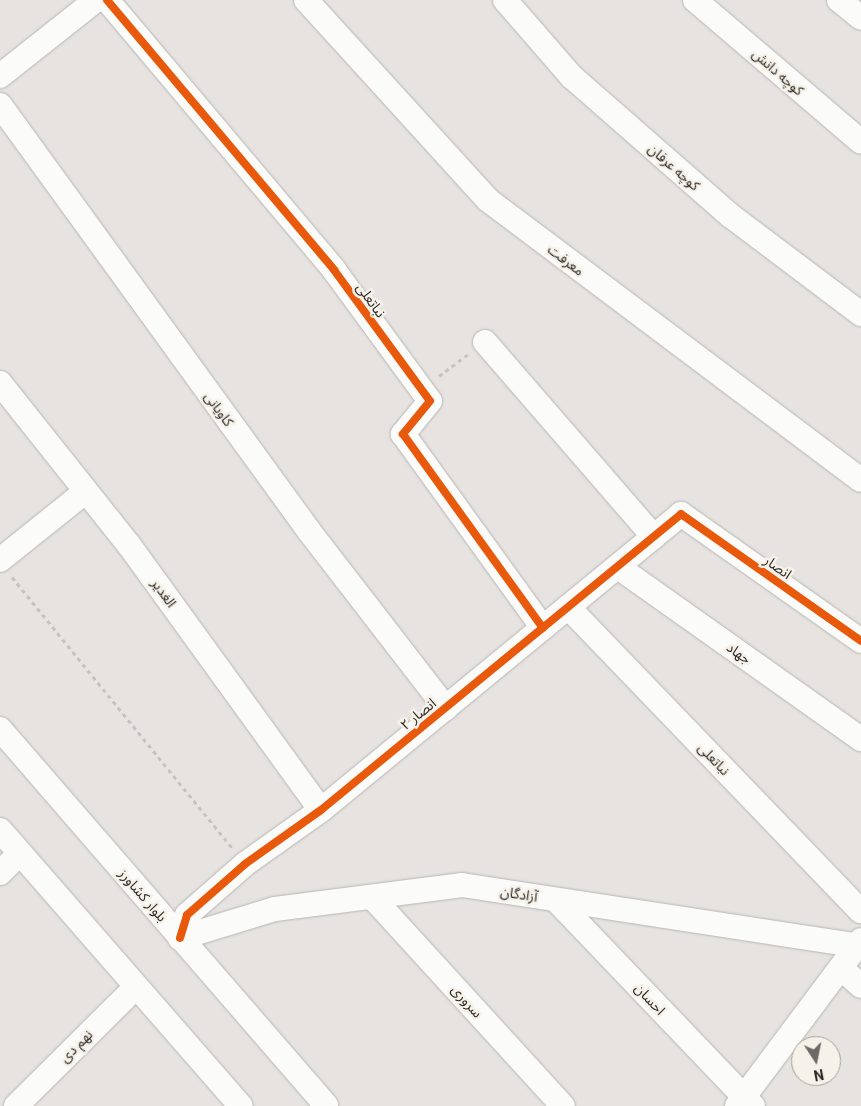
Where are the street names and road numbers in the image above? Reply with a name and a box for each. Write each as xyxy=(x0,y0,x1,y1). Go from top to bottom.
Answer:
street label: کوچه دانش xyxy=(749,45,807,99)
street label: کوچه عرفان xyxy=(645,140,703,194)
street label: معرفت xyxy=(544,241,588,279)
street label: نباتعلی xyxy=(353,279,389,321)
street label: کاویانی xyxy=(201,389,237,429)
street label: انصار xyxy=(761,552,795,582)
street label: الغدیر xyxy=(148,575,180,611)
street label: جهاد xyxy=(723,639,755,667)
street label: انصار ۲ xyxy=(397,695,439,733)
street label: نباتعلی xyxy=(695,739,733,779)
street label: بلوار کشاورز xyxy=(115,865,171,925)
street label: آزادگان xyxy=(499,883,539,905)
street label: احسان xyxy=(631,980,669,1018)
street label: سروری xyxy=(448,981,486,1021)
street label: نهم دی xyxy=(56,1026,96,1066)

